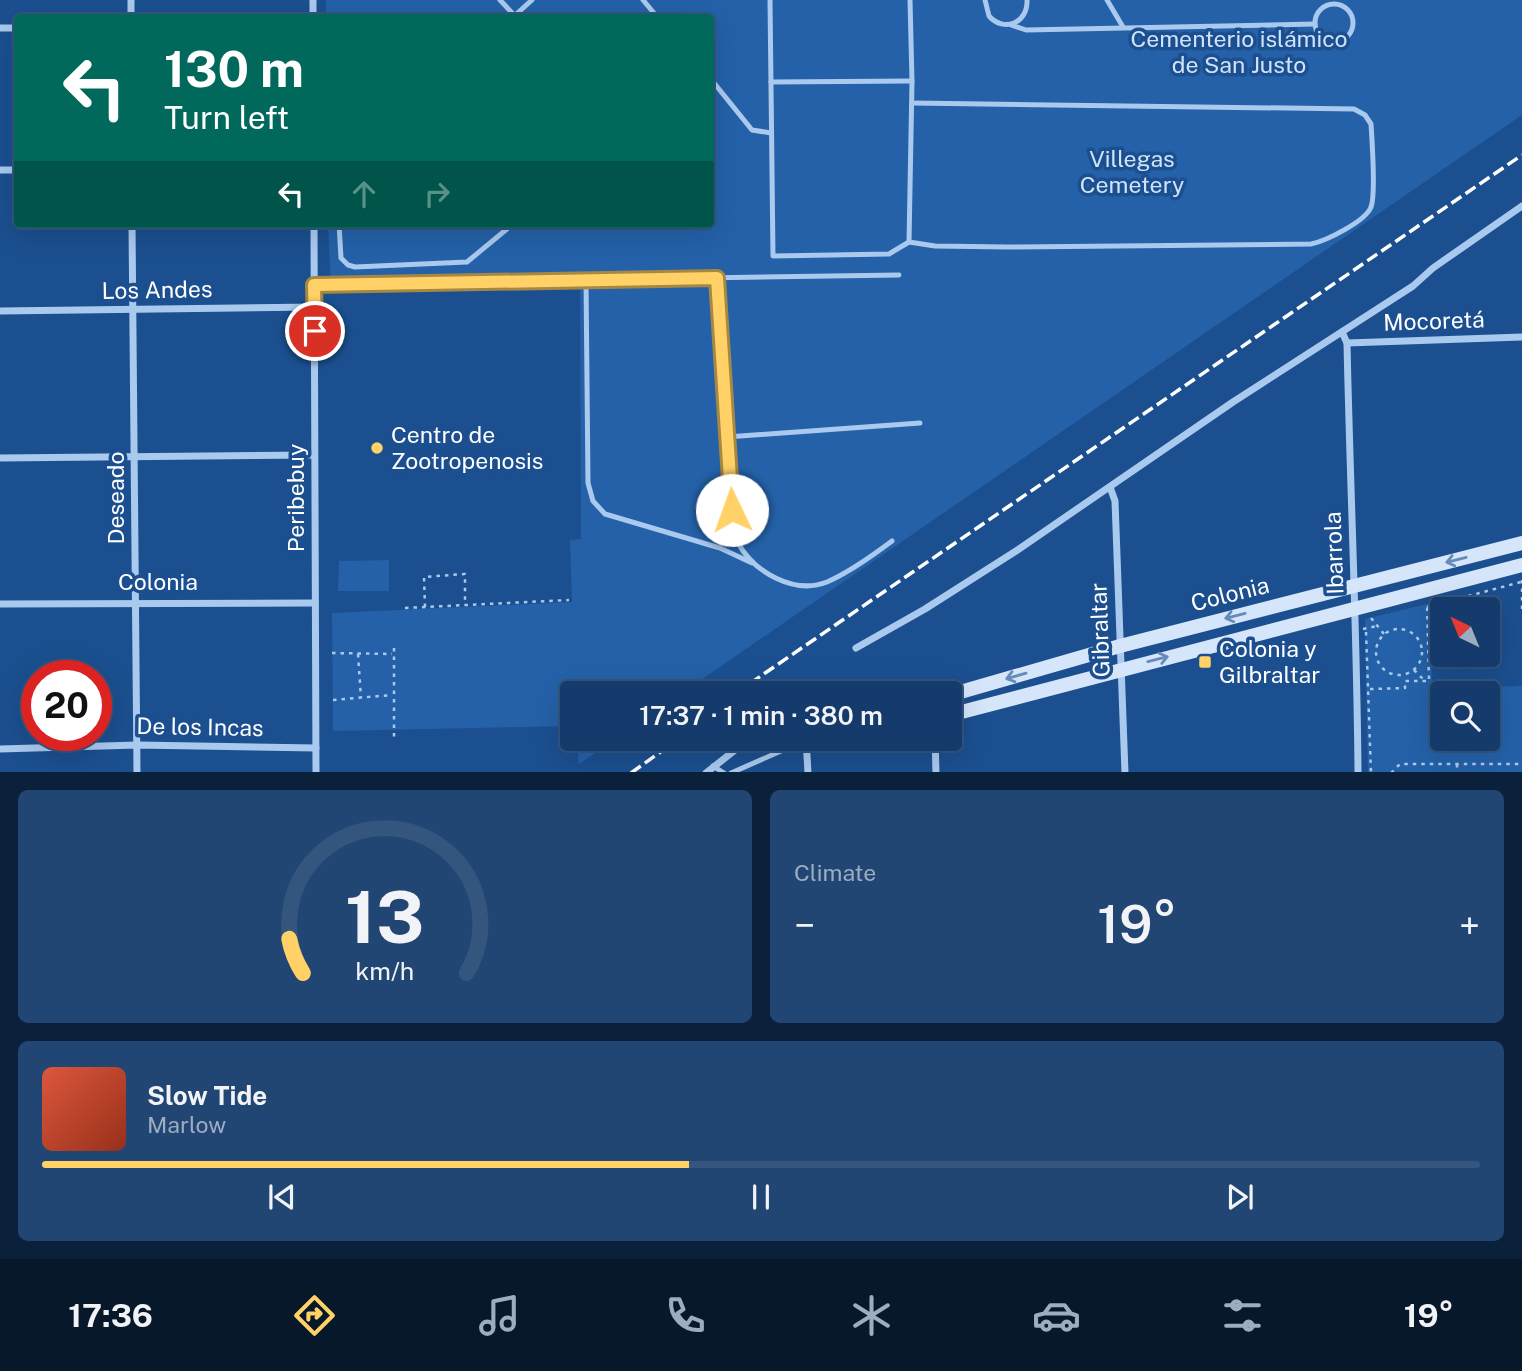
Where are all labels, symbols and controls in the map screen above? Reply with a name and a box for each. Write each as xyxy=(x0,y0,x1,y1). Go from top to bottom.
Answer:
park label: Cementerio islámico de San Justo xyxy=(1130,25,1348,78)
text: 130 m xyxy=(164,40,304,98)
icon: left xyxy=(49,42,140,133)
text: Turn left xyxy=(164,99,289,136)
park label: Villegas Cemetery xyxy=(1080,145,1184,198)
icon: left xyxy=(272,175,310,213)
icon: ahead xyxy=(345,175,383,213)
icon: right xyxy=(418,175,456,213)
street label: Los Andes xyxy=(101,275,213,304)
pin xyxy=(285,301,345,361)
street label: Mocoretá xyxy=(1383,305,1485,336)
icon: arrive xyxy=(296,312,334,350)
place label: Centro de Zootropenosis xyxy=(391,421,543,474)
marker: Centro de Zootropenosis xyxy=(369,440,385,456)
street label: Peribebuy xyxy=(282,444,309,552)
street label: Deseado xyxy=(102,452,129,544)
position arrow xyxy=(695,473,769,547)
street label: Ibarrola xyxy=(1319,511,1348,595)
one-way arrow xyxy=(1445,554,1468,567)
street label: Colonia xyxy=(118,568,198,595)
street label: Colonia xyxy=(1188,571,1272,616)
street label: Gibraltar xyxy=(1084,582,1115,678)
north arrow xyxy=(1430,597,1500,667)
map controls xyxy=(1430,597,1500,751)
one-way arrow xyxy=(1225,610,1247,623)
place label: Colonia y Gilbraltar xyxy=(1219,635,1320,688)
one-way arrow xyxy=(1146,652,1169,665)
marker: Colonia y Gilbraltar xyxy=(1197,654,1213,670)
speed limit sign: 20 xyxy=(21,660,112,751)
one-way arrow xyxy=(1005,670,1028,683)
button: search xyxy=(1430,681,1500,751)
text: 17:37 · 1 min · 380 m xyxy=(639,700,883,731)
street label: De los Incas xyxy=(136,712,264,741)
text: Climate xyxy=(794,859,876,886)
text: 13 xyxy=(345,874,425,959)
text: 19° xyxy=(1097,894,1177,955)
text: − xyxy=(794,903,815,948)
text: + xyxy=(1459,903,1480,948)
text: km/h xyxy=(356,955,414,985)
text: Slow Tide xyxy=(147,1080,267,1111)
text: Marlow xyxy=(147,1111,226,1138)
icon: previous xyxy=(263,1178,301,1216)
icon: pause xyxy=(742,1178,780,1216)
icon: next xyxy=(1221,1178,1259,1216)
icon: directions xyxy=(290,1291,339,1340)
icon: music xyxy=(475,1291,524,1340)
icon: phone xyxy=(661,1291,710,1340)
icon: climate xyxy=(847,1291,896,1340)
icon: car xyxy=(1032,1291,1081,1340)
icon: filters xyxy=(1218,1291,1267,1340)
text: 17:36 xyxy=(68,1297,153,1334)
text: 19° xyxy=(1404,1297,1454,1334)

